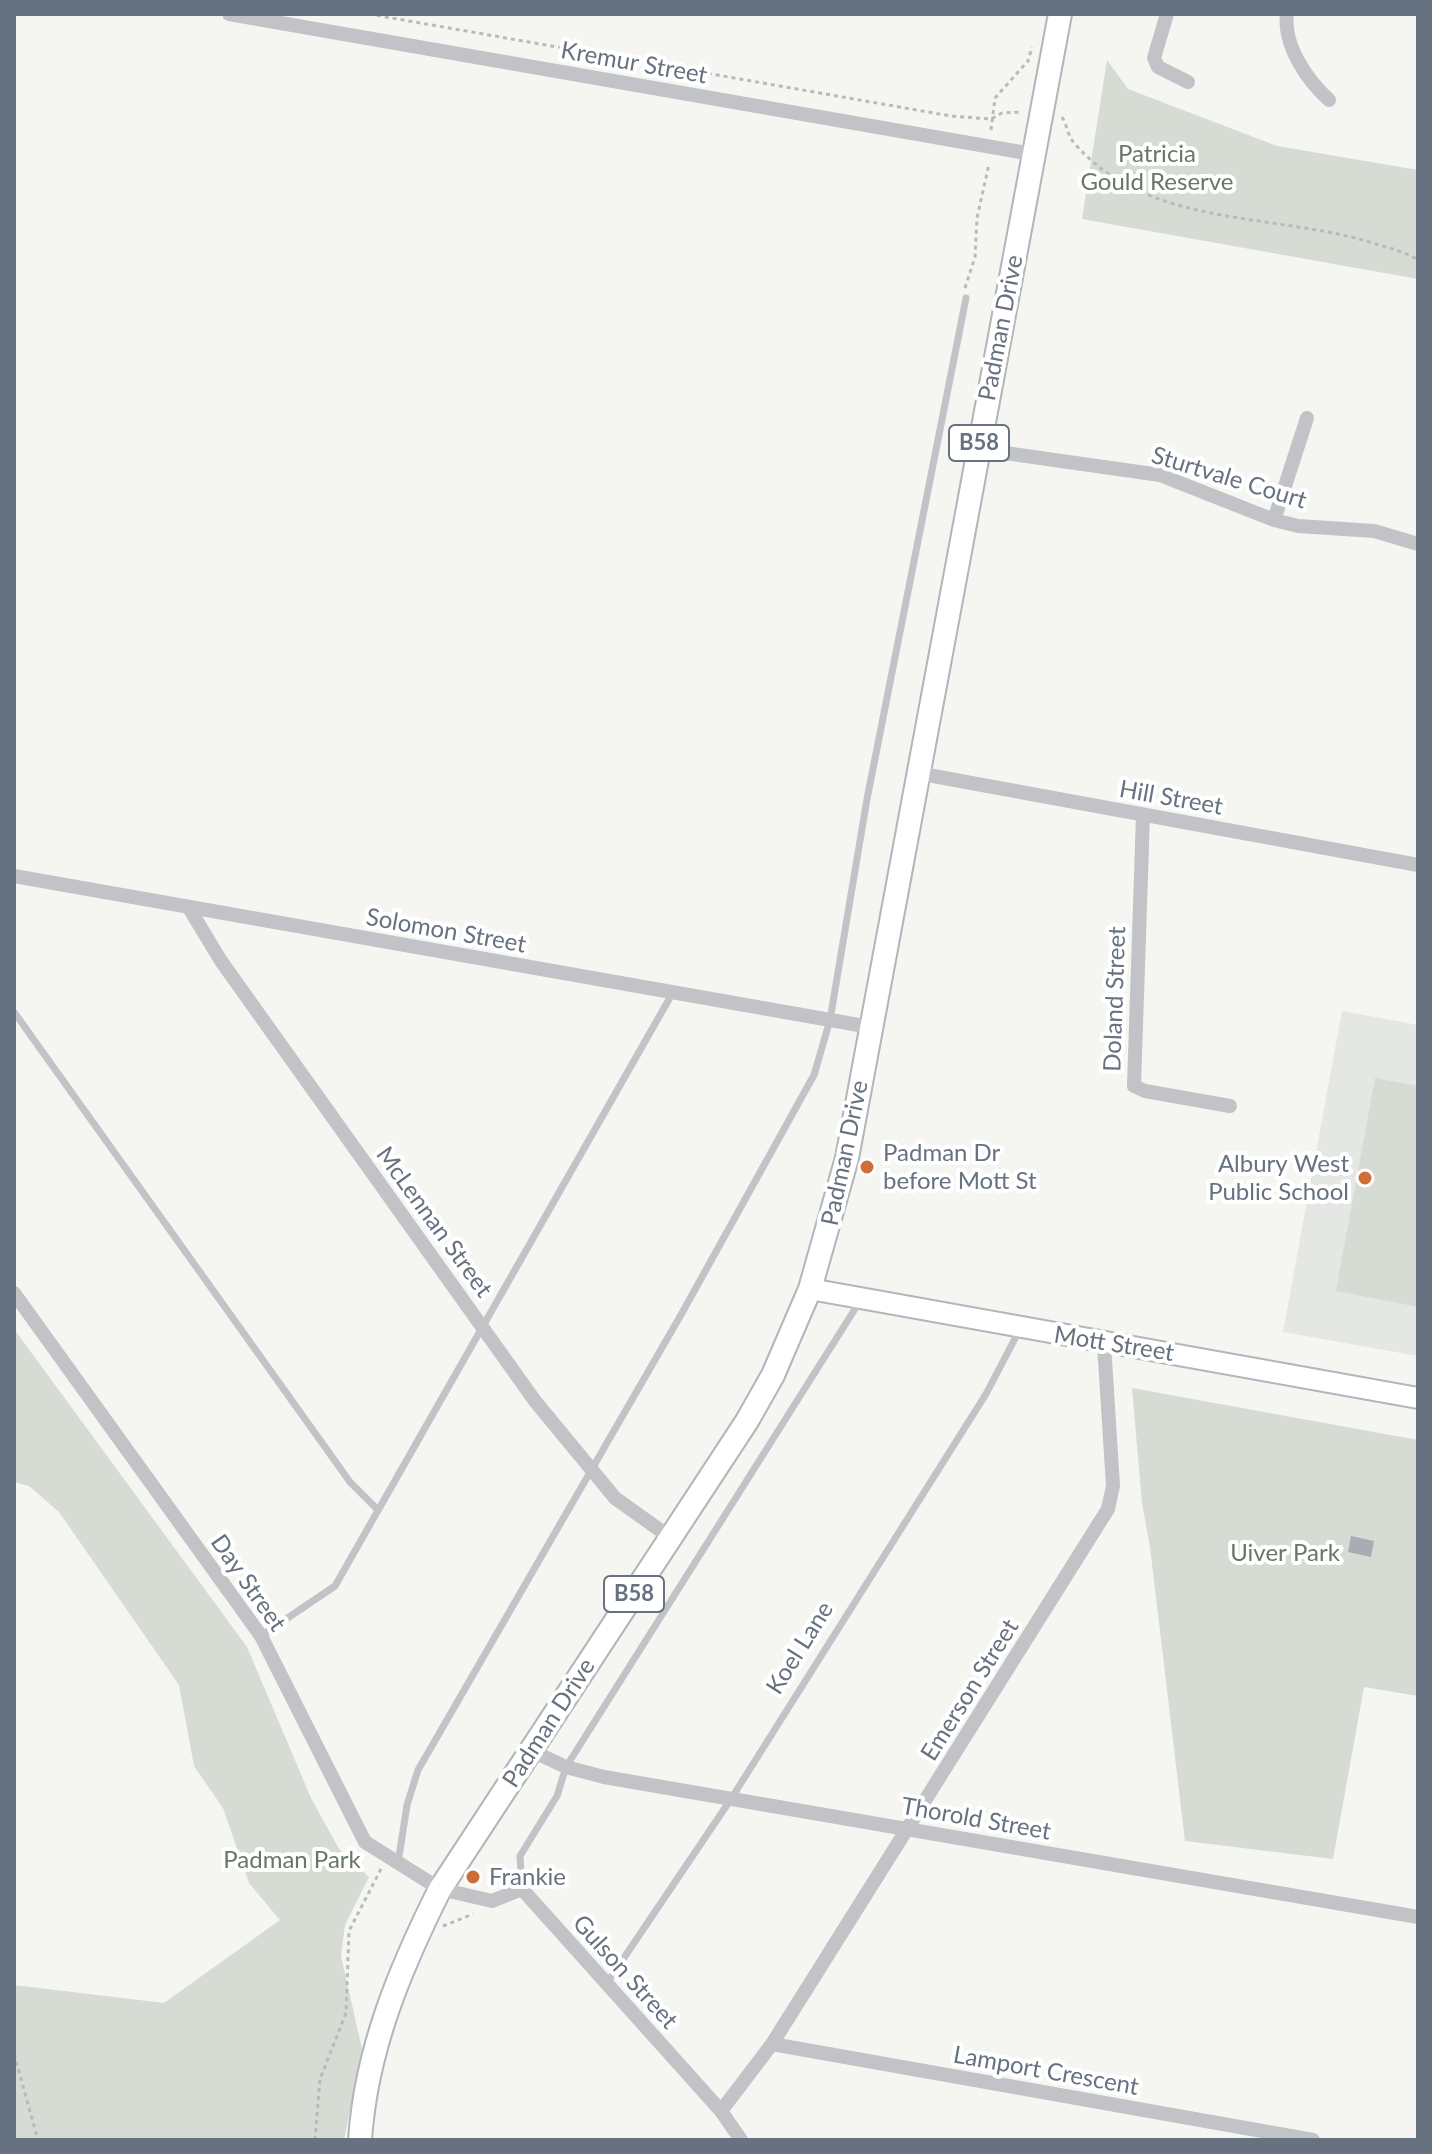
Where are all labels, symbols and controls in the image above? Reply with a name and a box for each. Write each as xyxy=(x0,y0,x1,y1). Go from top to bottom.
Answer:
street label: Kremur Street xyxy=(559,36,709,90)
park label: Patricia Gould Reserve xyxy=(1080,140,1234,196)
street label: Padman Drive xyxy=(973,253,1029,403)
road number: B58 xyxy=(949,425,1009,461)
street label: Sturtvale Court xyxy=(1148,441,1310,515)
street label: Hill Street xyxy=(1117,775,1225,821)
street label: Solomon Street xyxy=(364,903,528,959)
street label: Doland Street xyxy=(1098,926,1132,1072)
street label: Padman Drive xyxy=(816,1078,874,1228)
place label: Padman Dr before Mott St xyxy=(883,1139,1037,1195)
street label: McLennan Street xyxy=(370,1141,498,1303)
place label: Albury West Public School xyxy=(1208,1150,1349,1206)
marker: Padman Dr before Mott St xyxy=(858,1158,876,1176)
marker: Albury West Public School xyxy=(1356,1169,1374,1187)
street label: Mott Street xyxy=(1052,1320,1176,1368)
street label: Day Street xyxy=(204,1529,292,1637)
park label: Uiver Park xyxy=(1230,1539,1340,1567)
road number: B58 xyxy=(604,1576,664,1612)
street label: Koel Lane xyxy=(760,1597,840,1699)
street label: Emerson Street xyxy=(915,1614,1025,1766)
street label: Padman Drive xyxy=(497,1653,601,1793)
street label: Thorold Street xyxy=(899,1792,1053,1846)
park label: Padman Park xyxy=(223,1846,361,1874)
place label: Frankie xyxy=(489,1863,566,1891)
marker: Frankie xyxy=(464,1868,482,1886)
street label: Gulson Street xyxy=(566,1909,684,2035)
street label: Lamport Crescent xyxy=(951,2041,1141,2101)

